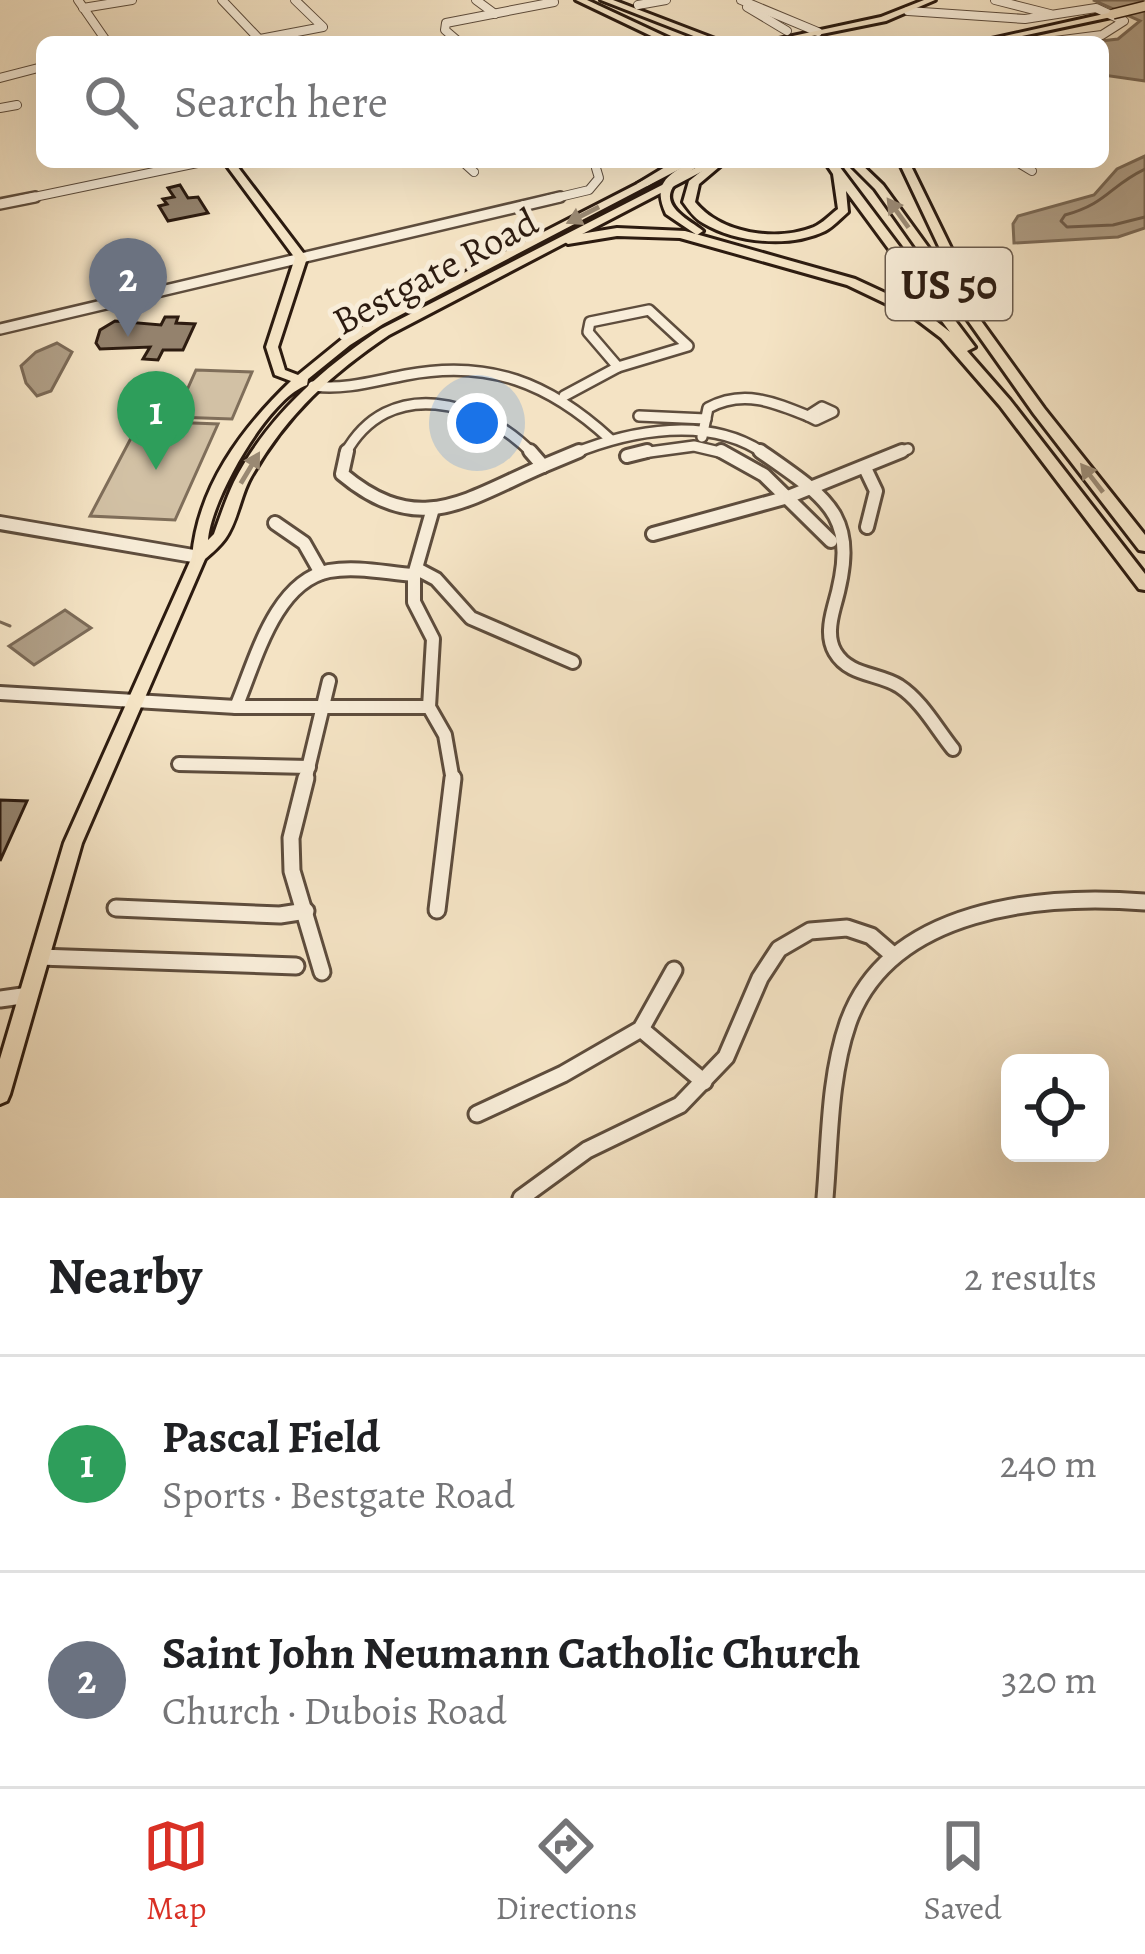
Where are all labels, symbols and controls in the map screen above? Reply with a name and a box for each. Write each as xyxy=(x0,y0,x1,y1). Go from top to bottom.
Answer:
search box xyxy=(36,36,1109,168)
icon: search xyxy=(78,69,144,135)
text: Search here xyxy=(174,71,388,133)
street label: Bestgate Road xyxy=(323,195,547,347)
one-way arrow xyxy=(887,197,910,230)
one-way arrow xyxy=(566,204,601,225)
pin: 2 xyxy=(89,238,167,337)
road number: US 50 xyxy=(886,248,1012,320)
pin: 1 xyxy=(117,371,195,470)
your location xyxy=(447,393,507,453)
one-way arrow xyxy=(239,451,260,485)
one-way arrow xyxy=(1080,463,1105,494)
map controls xyxy=(1001,1054,1109,1162)
button: locate xyxy=(1001,1054,1109,1162)
text: Nearby xyxy=(48,1241,202,1311)
text: 2 results xyxy=(964,1250,1097,1303)
text: Pascal Field xyxy=(162,1406,380,1468)
text: 1 xyxy=(80,1437,94,1490)
text: 240 m xyxy=(1000,1437,1097,1490)
text: Sports · Bestgate Road xyxy=(162,1468,515,1521)
text: Saint John Neumann Catholic Church xyxy=(162,1622,861,1684)
text: 2 xyxy=(78,1653,96,1706)
text: 320 m xyxy=(1001,1653,1097,1706)
text: Church · Dubois Road xyxy=(162,1684,507,1737)
tab: Map xyxy=(143,1813,209,1930)
tab: Directions xyxy=(496,1813,637,1930)
tab: Saved xyxy=(924,1813,1002,1930)

